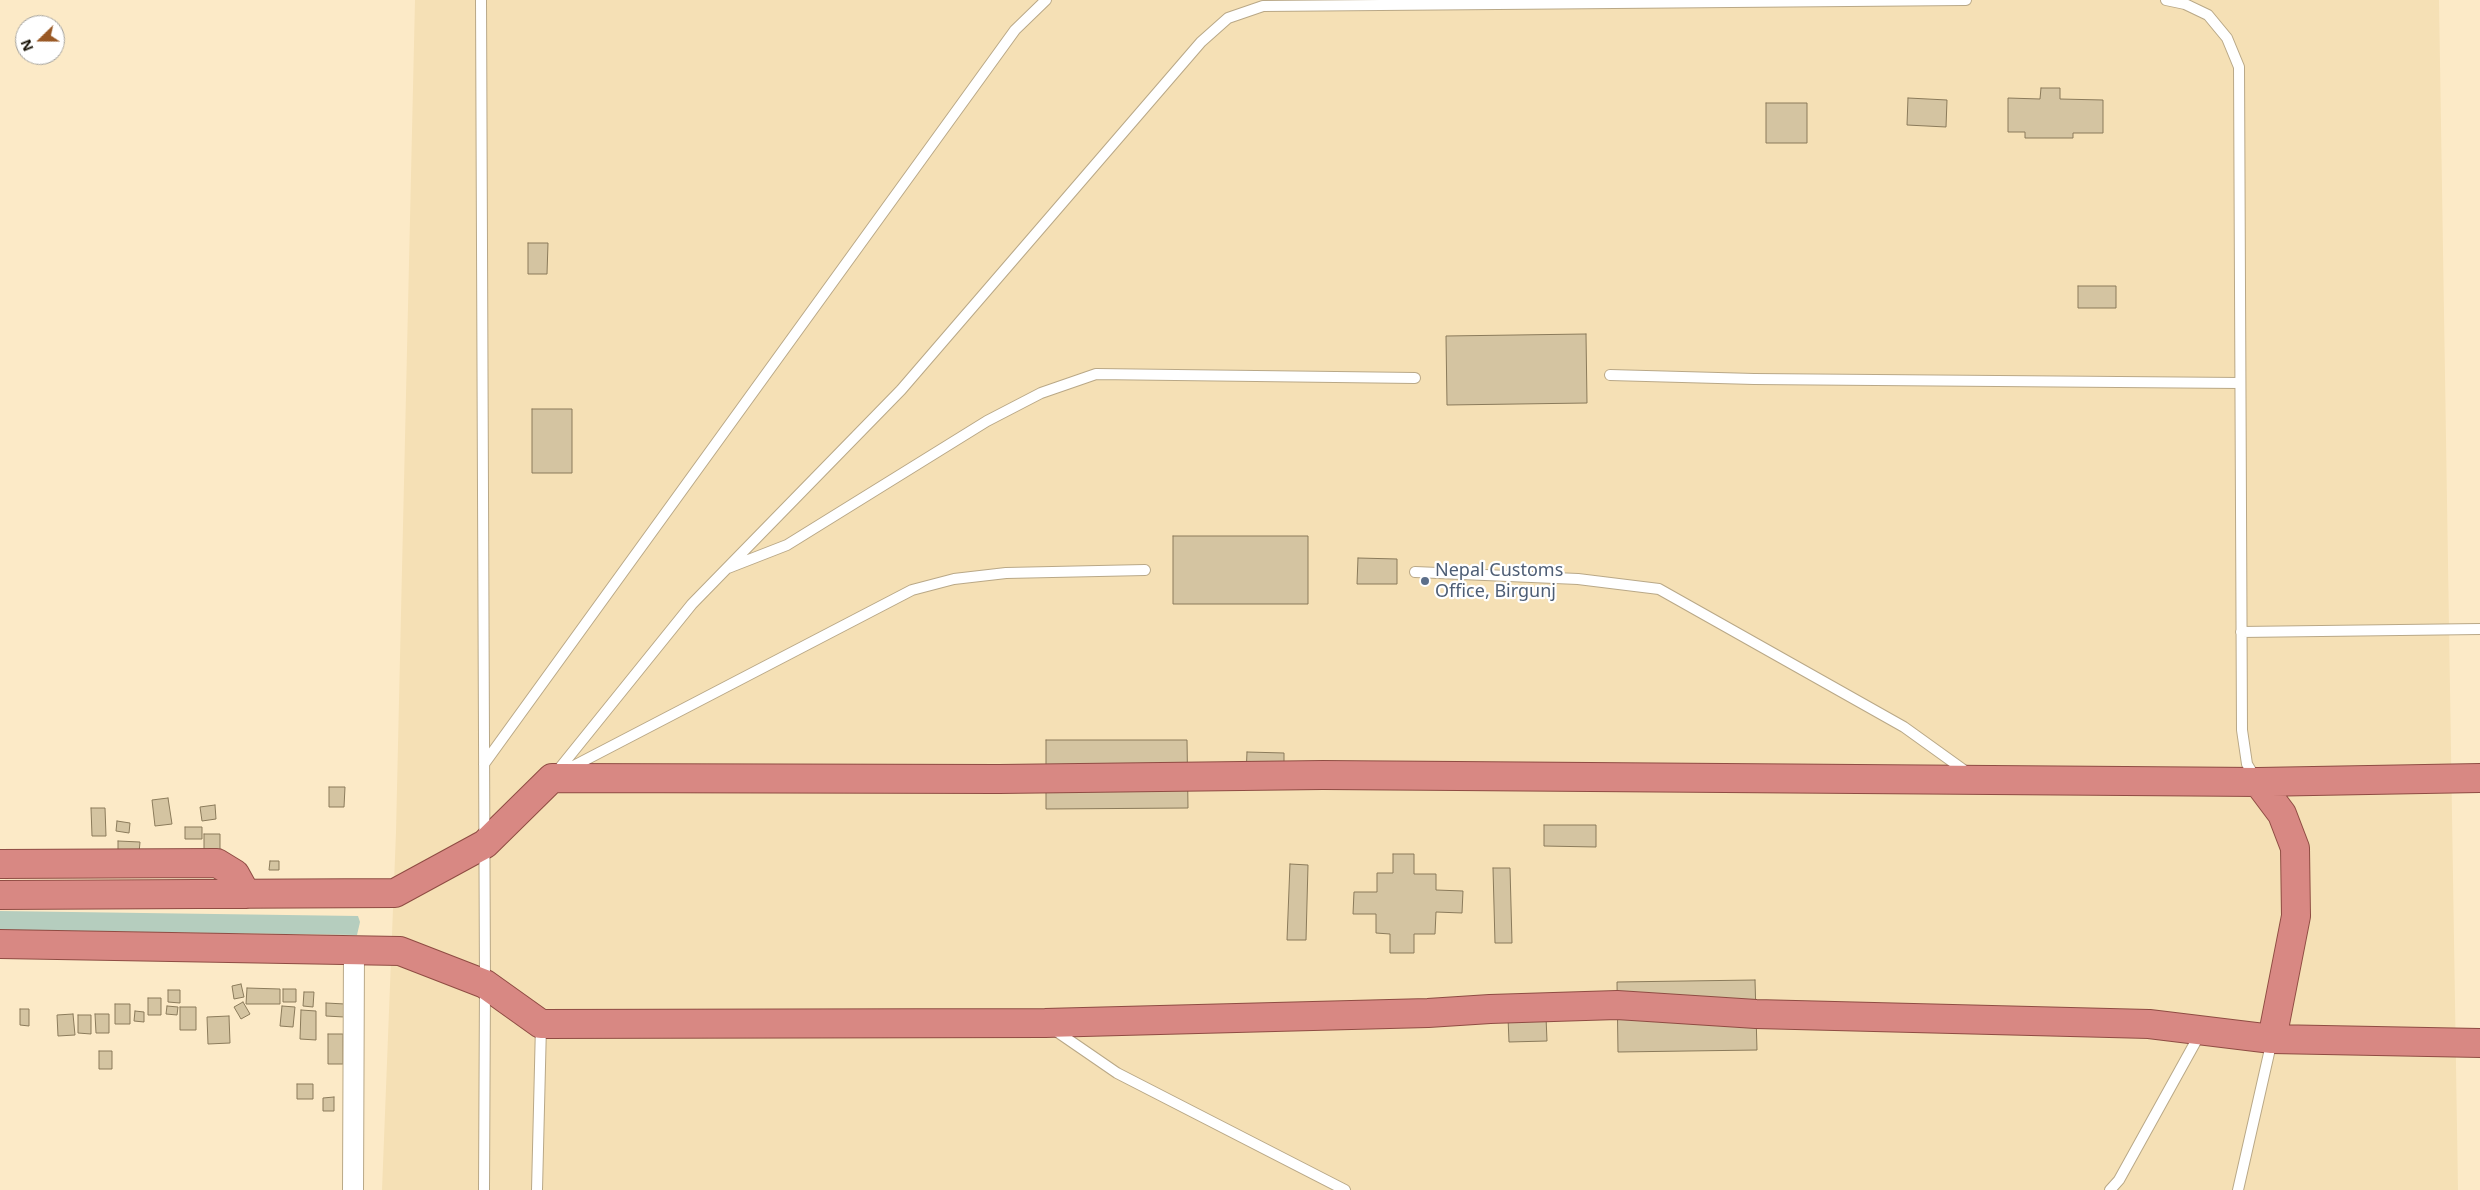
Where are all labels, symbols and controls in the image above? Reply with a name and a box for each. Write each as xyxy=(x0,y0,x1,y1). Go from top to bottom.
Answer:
north arrow xyxy=(15,15,65,65)
text: N xyxy=(16,37,38,54)
place label: Nepal Customs Office, Birgunj xyxy=(1435,560,1563,602)
marker: Nepal Customs Office, Birgunj xyxy=(1419,575,1431,587)

